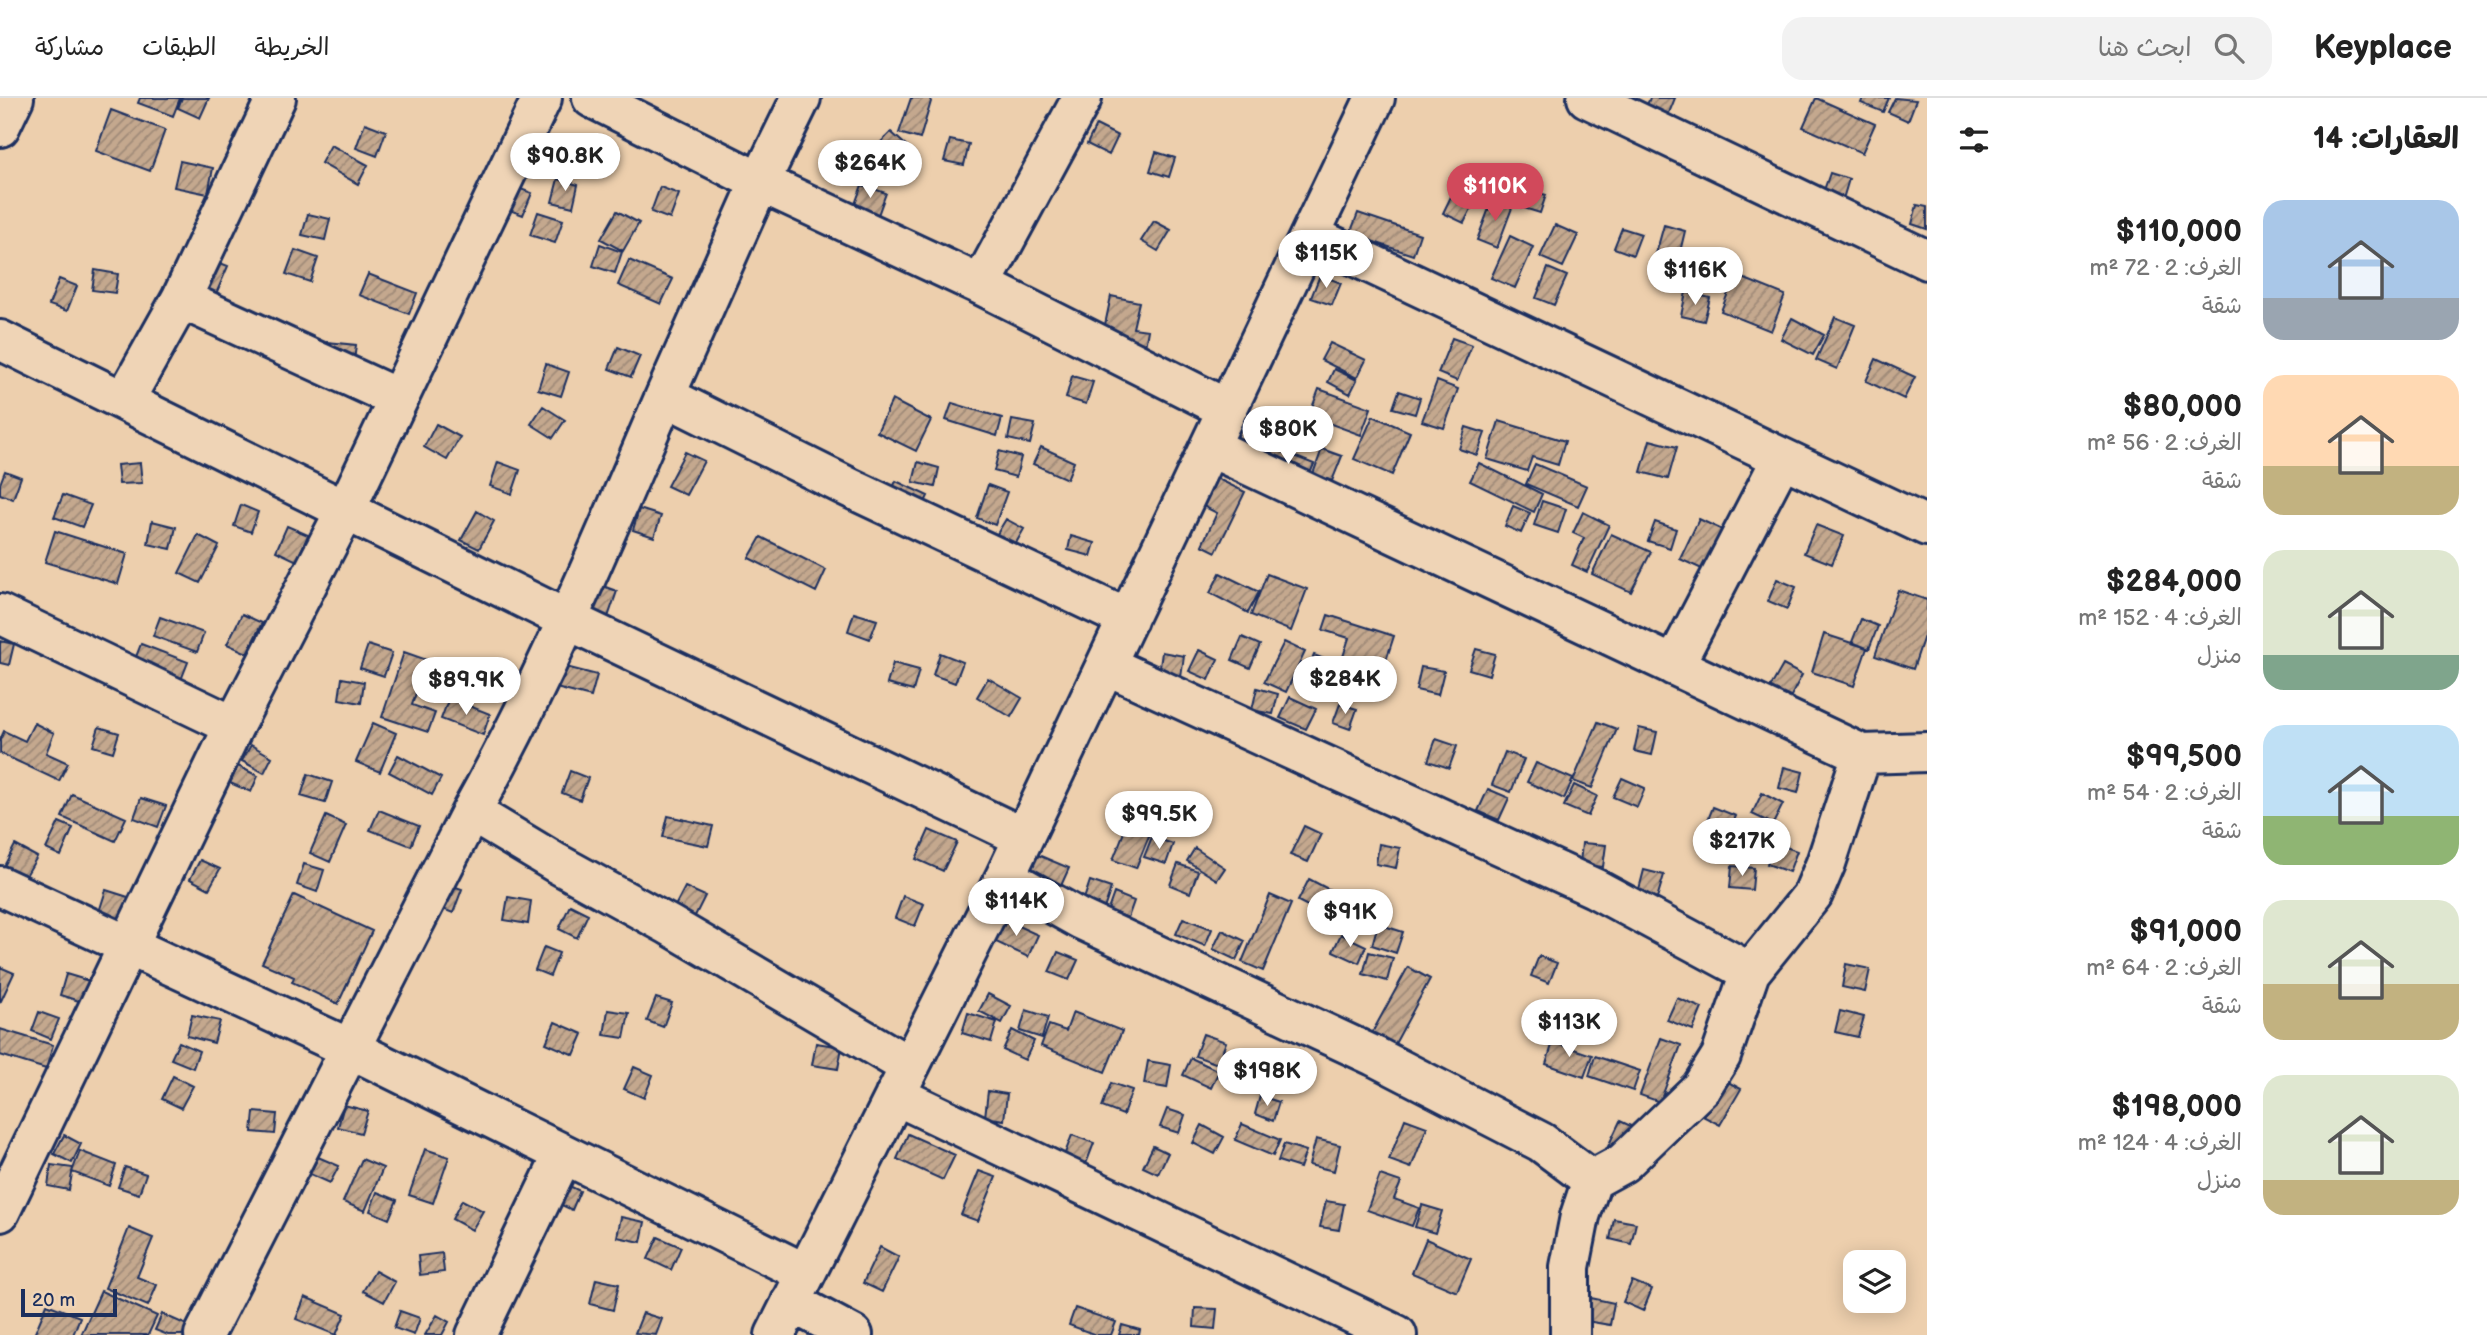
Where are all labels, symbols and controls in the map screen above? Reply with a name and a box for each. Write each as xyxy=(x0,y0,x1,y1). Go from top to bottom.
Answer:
search box xyxy=(1782,17,2272,80)
text: Keyplace xyxy=(2314,28,2452,68)
icon: search xyxy=(2210,29,2248,67)
text: مشاركة xyxy=(35,33,104,62)
text: الطبقات xyxy=(142,33,217,62)
text: الخريطة xyxy=(255,33,329,62)
text: ابحث هنا xyxy=(2098,33,2192,64)
icon: filters xyxy=(1955,121,1993,159)
text: العقارات: 14 xyxy=(2313,121,2459,157)
pin: $90.8K xyxy=(508,134,622,193)
pin: $264K xyxy=(821,140,919,200)
text: $90.8K xyxy=(526,142,604,170)
text: $264K xyxy=(834,149,906,177)
pin: $110K xyxy=(1446,164,1544,223)
text: $110K xyxy=(1463,172,1527,200)
text: $110,000 xyxy=(2116,214,2242,250)
icon: home xyxy=(2319,228,2403,312)
pin: $115K xyxy=(1277,230,1375,290)
text: $115K xyxy=(1294,239,1358,267)
pin: $116K xyxy=(1646,248,1744,307)
text: الغرف: 2 · 72 m² xyxy=(2089,254,2242,282)
text: $116K xyxy=(1663,256,1727,284)
text: شقة xyxy=(2202,292,2242,320)
text: $80,000 xyxy=(2123,389,2242,425)
icon: home xyxy=(2319,403,2403,487)
pin: $80K xyxy=(1247,406,1329,466)
text: $80K xyxy=(1259,415,1317,443)
text: الغرف: 2 · 56 m² xyxy=(2087,429,2242,457)
text: شقة xyxy=(2202,467,2242,495)
text: $284,000 xyxy=(2106,564,2242,600)
icon: home xyxy=(2319,578,2403,662)
text: الغرف: 4 · 152 m² xyxy=(2078,604,2242,632)
text: منزل xyxy=(2197,642,2242,670)
pin: $284K xyxy=(1296,656,1394,716)
pin: $89.9K xyxy=(409,658,523,717)
text: $284K xyxy=(1309,665,1381,693)
text: $89.9K xyxy=(428,666,504,694)
text: $99,500 xyxy=(2126,739,2242,775)
icon: home xyxy=(2319,753,2403,837)
text: الغرف: 2 · 54 m² xyxy=(2087,779,2242,807)
pin: $99.5K xyxy=(1102,792,1216,851)
text: $99.5K xyxy=(1121,800,1197,828)
text: شقة xyxy=(2202,817,2242,845)
pin: $217K xyxy=(1693,818,1791,878)
text: $217K xyxy=(1709,827,1775,855)
pin: $114K xyxy=(967,878,1065,938)
text: $114K xyxy=(984,887,1048,915)
pin: $91K xyxy=(1309,890,1391,949)
text: $91K xyxy=(1323,898,1377,926)
text: $91,000 xyxy=(2129,914,2242,950)
icon: home xyxy=(2319,928,2403,1012)
text: الغرف: 2 · 64 m² xyxy=(2086,954,2242,982)
text: شقة xyxy=(2202,992,2242,1020)
pin: $113K xyxy=(1520,1000,1618,1059)
text: $113K xyxy=(1537,1008,1601,1036)
pin: $198K xyxy=(1218,1048,1316,1108)
text: $198K xyxy=(1233,1057,1301,1085)
text: $198,000 xyxy=(2111,1089,2242,1125)
icon: home xyxy=(2319,1103,2403,1187)
text: الغرف: 4 · 124 m² xyxy=(2078,1129,2242,1157)
text: منزل xyxy=(2197,1167,2242,1195)
map controls xyxy=(1843,1250,1906,1313)
button: layers xyxy=(1843,1250,1906,1313)
scale bar xyxy=(21,1286,117,1318)
text: 20 m xyxy=(32,1289,75,1312)

